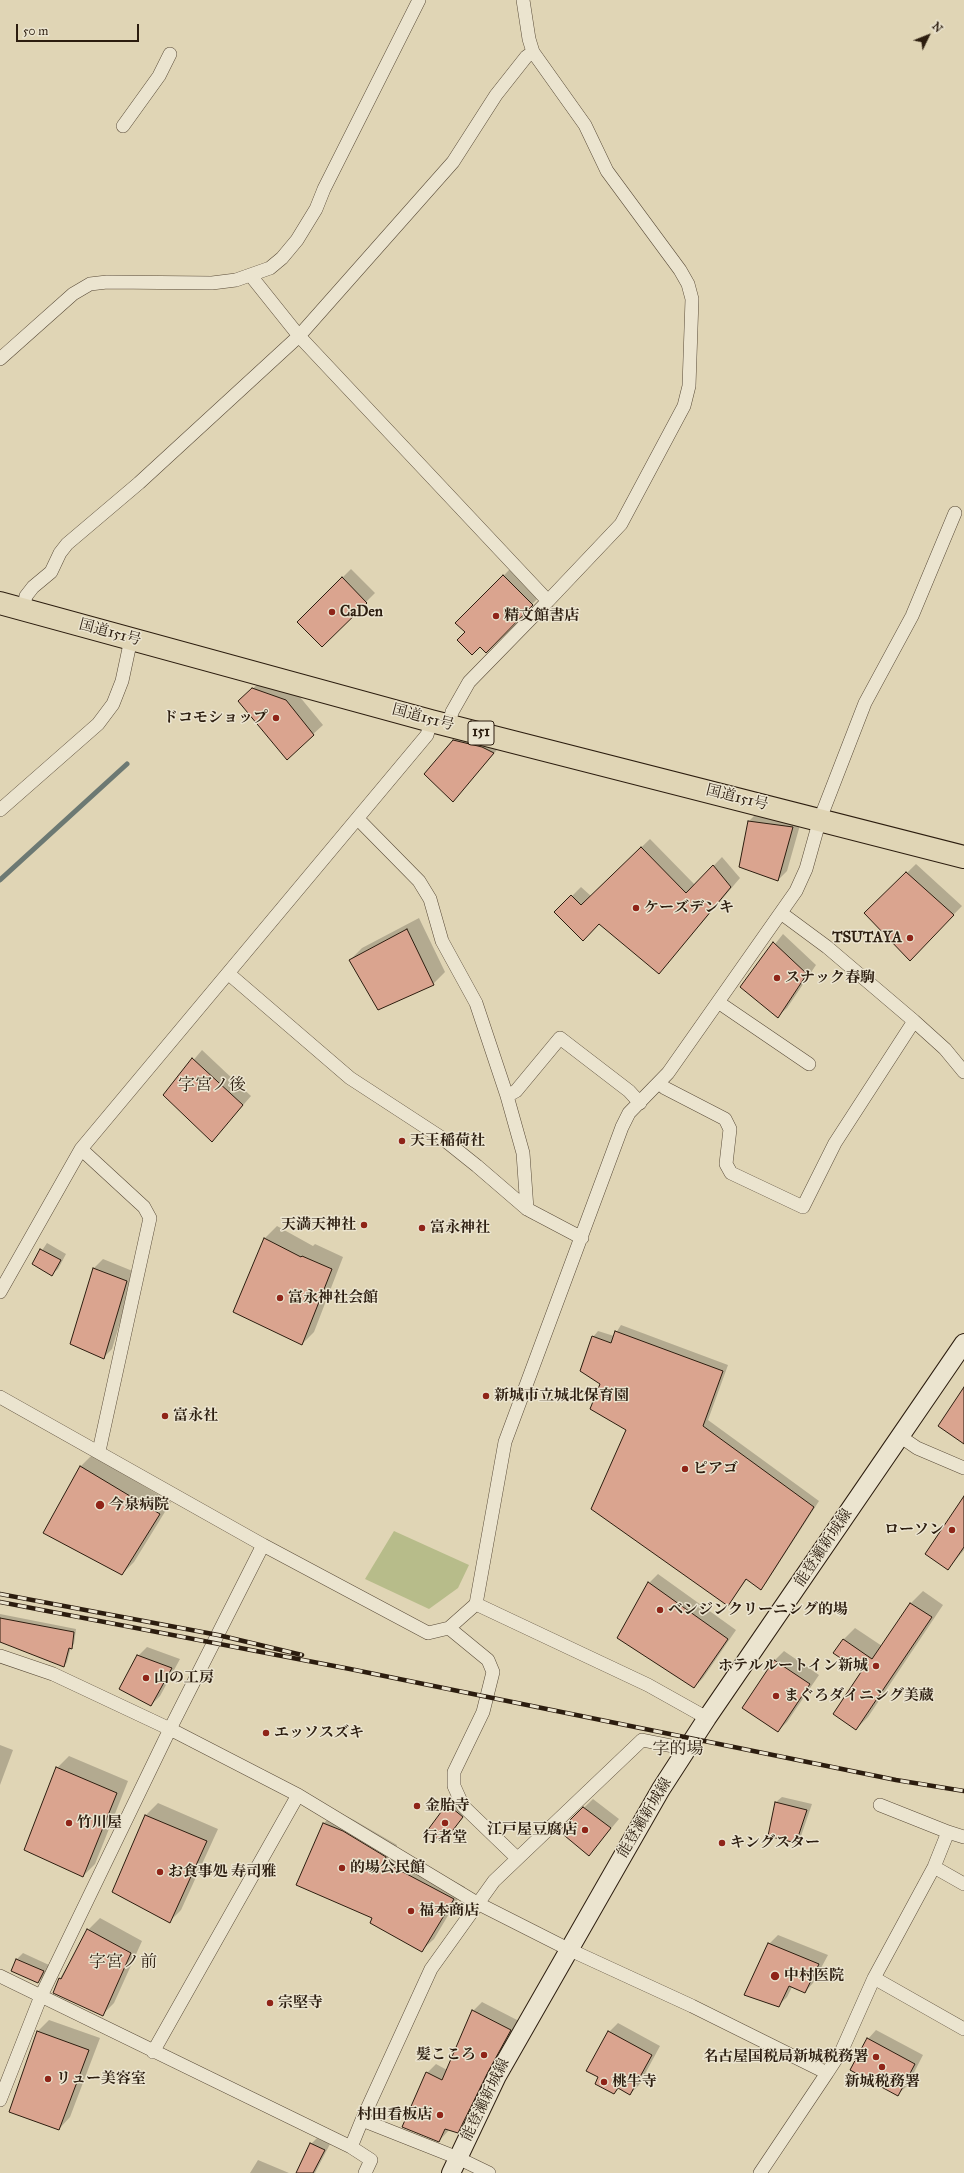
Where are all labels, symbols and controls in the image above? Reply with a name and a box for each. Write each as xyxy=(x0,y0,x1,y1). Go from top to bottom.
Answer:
scale bar xyxy=(18,16,141,42)
north arrow xyxy=(908,16,948,56)
text: N xyxy=(929,20,945,35)
text: 50 m xyxy=(23,24,48,38)
place label: CaDen xyxy=(340,603,383,621)
marker: CaDen xyxy=(327,607,337,617)
place label: 精文館書店 xyxy=(504,607,579,625)
marker: 精文館書店 xyxy=(491,611,501,621)
street label: 国道151号 xyxy=(77,616,143,650)
street label: 国道151号 xyxy=(390,701,456,735)
place label: ドコモショップ xyxy=(163,709,268,727)
marker: ドコモショップ xyxy=(271,713,281,723)
road number: 151 xyxy=(468,721,494,745)
street label: 国道151号 xyxy=(704,782,770,814)
place label: ケーズデンキ xyxy=(644,899,734,917)
marker: ケーズデンキ xyxy=(631,903,641,913)
place label: TSUTAYA xyxy=(832,929,902,947)
marker: TSUTAYA xyxy=(905,933,915,943)
place label: スナック春駒 xyxy=(785,969,875,987)
marker: スナック春駒 xyxy=(772,973,782,983)
district label: 字宮ノ後 xyxy=(178,1076,246,1096)
place label: 天王稲荷社 xyxy=(410,1132,485,1150)
marker: 天王稲荷社 xyxy=(397,1136,407,1146)
place label: 天満天神社 xyxy=(281,1216,356,1234)
place label: 富永神社 xyxy=(430,1219,490,1237)
marker: 天満天神社 xyxy=(359,1220,369,1230)
marker: 富永神社 xyxy=(417,1223,427,1233)
place label: 富永神社会館 xyxy=(288,1289,378,1307)
marker: 富永神社会館 xyxy=(275,1293,285,1303)
place label: 新城市立城北保育園 xyxy=(494,1387,629,1405)
marker: 新城市立城北保育園 xyxy=(481,1391,491,1401)
place label: 富永社 xyxy=(173,1407,218,1425)
marker: 富永社 xyxy=(160,1411,170,1421)
place label: ピアゴ xyxy=(693,1460,738,1478)
marker: ピアゴ xyxy=(680,1464,690,1474)
place label: 今泉病院 xyxy=(109,1496,169,1514)
marker: 今泉病院 xyxy=(94,1499,106,1511)
street label: 能登瀬新城線 xyxy=(791,1506,857,1590)
place label: ローソン xyxy=(884,1521,944,1539)
marker: ローソン xyxy=(947,1525,957,1535)
place label: ベンジンクリーニング的場 xyxy=(668,1601,848,1619)
marker: ベンジンクリーニング的場 xyxy=(655,1605,665,1615)
place label: ホテルルートイン新城 xyxy=(718,1657,868,1675)
marker: ホテルルートイン新城 xyxy=(871,1661,881,1671)
place label: 山の工房 xyxy=(154,1669,214,1687)
marker: 山の工房 xyxy=(141,1673,151,1683)
place label: まぐろダイニング美蔵 xyxy=(784,1687,934,1705)
marker: まぐろダイニング美蔵 xyxy=(771,1691,781,1701)
place label: エッソスズキ xyxy=(274,1724,364,1742)
marker: エッソスズキ xyxy=(261,1728,271,1738)
district label: 字的場 xyxy=(653,1740,703,1760)
street label: 能登瀬新城線 xyxy=(614,1775,676,1861)
place label: 金胎寺 xyxy=(425,1797,470,1815)
marker: 金胎寺 xyxy=(412,1801,422,1811)
place label: 竹川屋 xyxy=(77,1814,122,1832)
marker: 竹川屋 xyxy=(64,1818,74,1828)
marker: 行者堂 xyxy=(440,1818,450,1828)
place label: 江戸屋豆腐店 xyxy=(487,1821,577,1839)
marker: 江戸屋豆腐店 xyxy=(580,1825,590,1835)
place label: 行者堂 xyxy=(423,1829,467,1847)
place label: キングスター xyxy=(730,1834,820,1852)
marker: キングスター xyxy=(717,1838,727,1848)
place label: 的場公民館 xyxy=(350,1859,425,1877)
place label: お食事処 寿司雅 xyxy=(168,1863,276,1881)
marker: 的場公民館 xyxy=(337,1863,347,1873)
marker: お食事処 寿司雅 xyxy=(155,1867,165,1877)
place label: 福本商店 xyxy=(419,1902,479,1920)
marker: 福本商店 xyxy=(406,1906,416,1916)
district label: 字宮ノ前 xyxy=(89,1953,157,1973)
place label: 中村医院 xyxy=(784,1967,844,1985)
marker: 中村医院 xyxy=(769,1970,781,1982)
place label: 宗堅寺 xyxy=(278,1994,323,2012)
marker: 宗堅寺 xyxy=(265,1998,275,2008)
place label: 髪こころ xyxy=(416,2046,476,2064)
place label: 名古屋国税局新城税務署 xyxy=(703,2048,868,2066)
marker: 髪こころ xyxy=(479,2050,489,2060)
marker: 名古屋国税局新城税務署 xyxy=(871,2052,881,2062)
street label: 能登瀬新城線 xyxy=(458,2056,514,2144)
marker: 新城税務署 xyxy=(877,2062,887,2072)
place label: リュー美容室 xyxy=(56,2070,146,2088)
place label: 桃牛寺 xyxy=(612,2073,657,2091)
place label: 新城税務署 xyxy=(845,2073,919,2091)
marker: リュー美容室 xyxy=(43,2074,53,2084)
marker: 桃牛寺 xyxy=(599,2077,609,2087)
place label: 村田看板店 xyxy=(357,2106,432,2124)
marker: 村田看板店 xyxy=(435,2110,445,2120)

